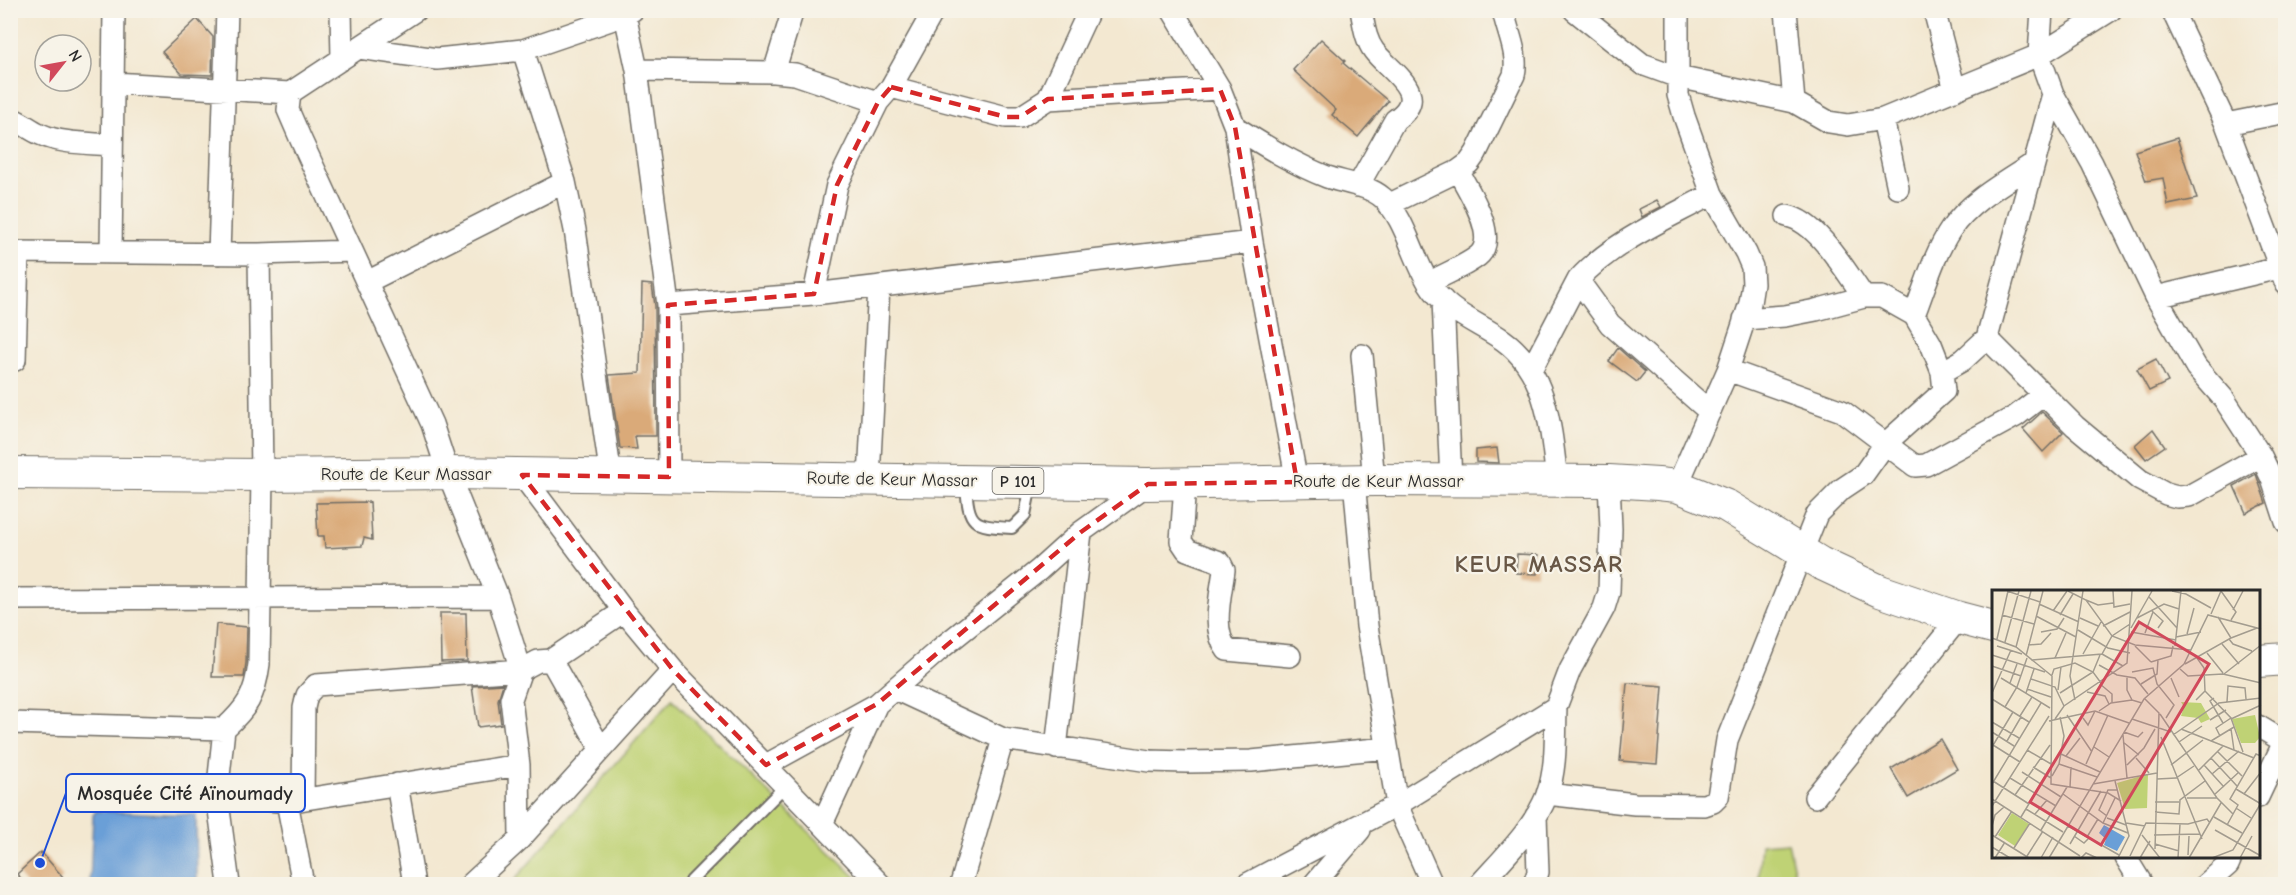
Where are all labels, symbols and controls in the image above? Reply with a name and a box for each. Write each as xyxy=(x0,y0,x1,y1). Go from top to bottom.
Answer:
north arrow xyxy=(33,33,93,93)
text: N xyxy=(65,47,85,65)
street label: Route de Keur Massar xyxy=(321,464,492,485)
street label: Route de Keur Massar xyxy=(807,468,978,492)
road number: P 101 xyxy=(992,468,1044,494)
street label: Route de Keur Massar xyxy=(1293,471,1464,492)
district label: KEUR MASSAR xyxy=(1455,550,1623,578)
inset map xyxy=(1992,590,2260,859)
callout: Mosquée Cité Aïnoumady xyxy=(66,774,305,812)
text: Mosquée Cité Aïnoumady xyxy=(77,782,294,805)

